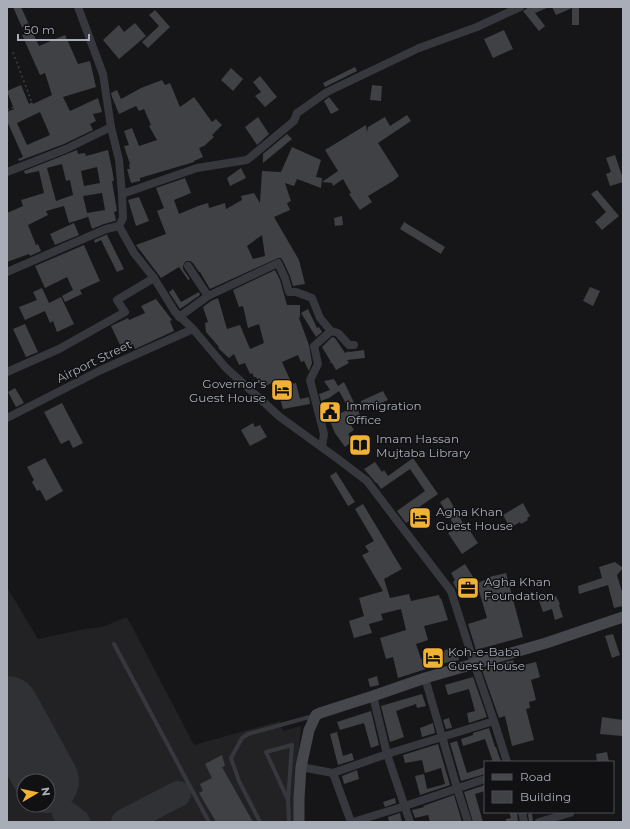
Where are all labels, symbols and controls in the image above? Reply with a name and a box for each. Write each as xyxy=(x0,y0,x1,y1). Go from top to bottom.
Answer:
scale bar xyxy=(18,16,89,42)
text: 50 m xyxy=(24,22,55,37)
street label: Airport Street xyxy=(54,336,134,386)
place label: Governor's Guest House xyxy=(189,376,266,405)
hotel icon: Governor's Guest House xyxy=(269,377,295,403)
place label: Immigration Office xyxy=(346,398,422,427)
public building icon: Immigration Office xyxy=(317,399,343,425)
place label: Imam Hassan Mujtaba Library xyxy=(376,431,470,460)
library icon: Imam Hassan Mujtaba Library xyxy=(347,432,373,458)
place label: Agha Khan Guest House xyxy=(436,504,513,533)
hotel icon: Agha Khan Guest House xyxy=(407,505,433,531)
place label: Agha Khan Foundation xyxy=(484,574,554,603)
office icon: Agha Khan Foundation xyxy=(455,575,481,601)
place label: Koh-e-Baba Guest House xyxy=(448,644,525,673)
hotel icon: Koh-e-Baba Guest House xyxy=(420,645,446,671)
legend xyxy=(484,761,614,813)
text: Road xyxy=(520,769,551,784)
north arrow xyxy=(16,773,56,813)
text: N xyxy=(38,786,53,797)
text: Building xyxy=(520,789,571,804)

